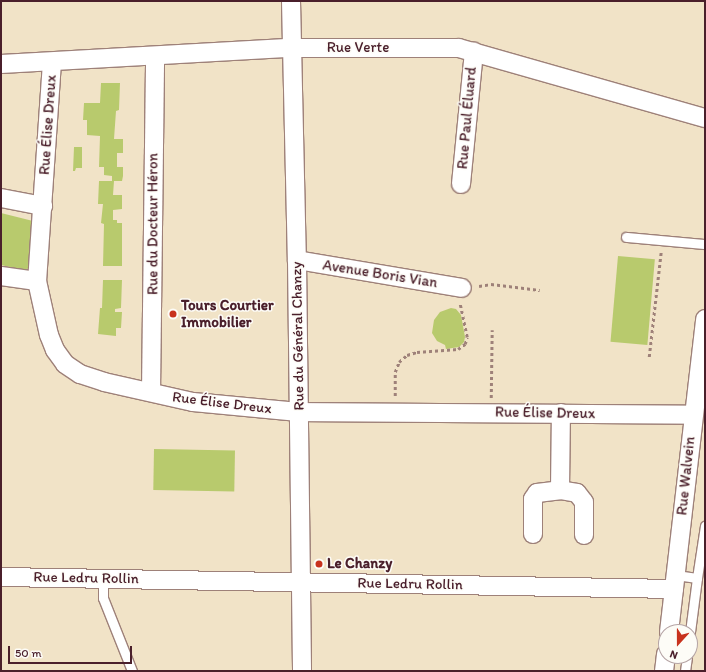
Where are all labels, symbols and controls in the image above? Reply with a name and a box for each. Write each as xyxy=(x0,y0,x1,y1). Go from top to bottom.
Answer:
street label: Rue Verte xyxy=(327,39,389,57)
street label: Rue Paul Éluard xyxy=(454,67,480,169)
street label: Rue Élise Dreux xyxy=(36,75,60,175)
street label: Rue du Docteur Héron xyxy=(144,153,162,295)
street label: Avenue Boris Vian xyxy=(321,256,439,292)
street label: Rue du Général Chanzy xyxy=(288,261,308,411)
place label: Tours Courtier Immobilier xyxy=(181,296,274,331)
marker: Tours Courtier Immobilier xyxy=(168,309,178,319)
street label: Rue Élise Dreux xyxy=(171,388,273,418)
street label: Rue Élise Dreux xyxy=(495,403,595,423)
street label: Rue Walvein xyxy=(673,436,699,516)
place label: Le Chanzy xyxy=(327,555,393,573)
marker: Le Chanzy xyxy=(314,559,324,569)
street label: Rue Ledru Rollin xyxy=(33,568,139,588)
street label: Rue Ledru Rollin xyxy=(357,574,463,594)
north arrow xyxy=(658,624,698,664)
scale bar xyxy=(10,638,134,664)
text: 50 m xyxy=(15,646,41,660)
text: N xyxy=(668,647,680,662)

